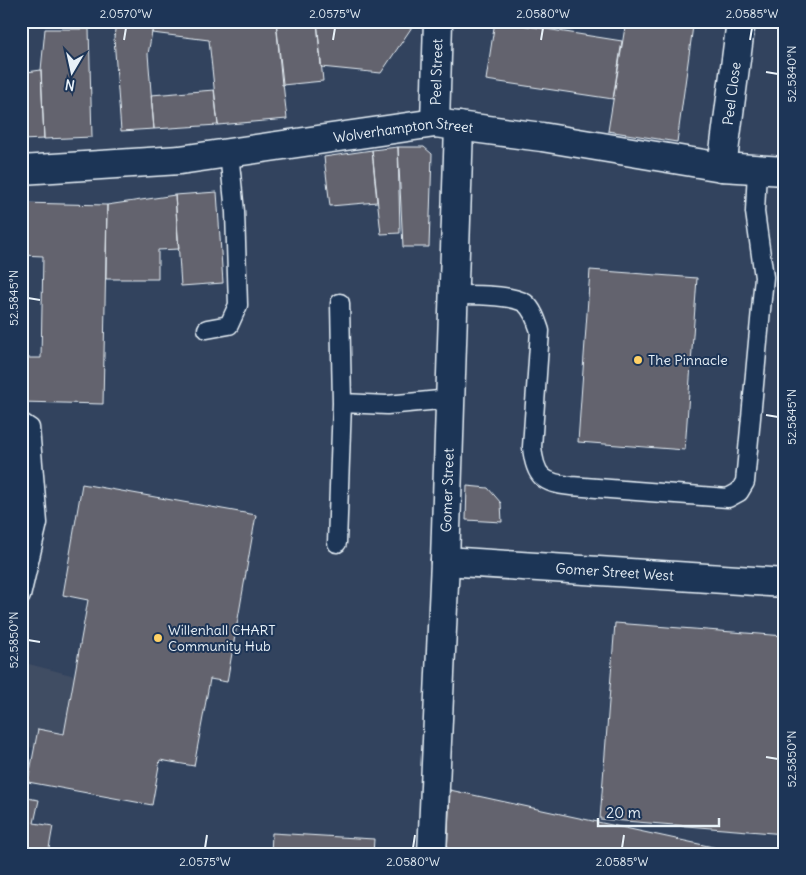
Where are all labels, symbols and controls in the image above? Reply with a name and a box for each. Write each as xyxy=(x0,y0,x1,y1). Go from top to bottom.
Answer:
text: 2.0570°W xyxy=(100,6,152,21)
text: 2.0575°W xyxy=(309,6,361,21)
text: 2.0580°W xyxy=(516,6,570,21)
text: 2.0585°W xyxy=(726,6,778,21)
street label: Peel Street xyxy=(427,38,446,106)
text: 52.5840°N xyxy=(784,46,799,102)
north arrow xyxy=(48,48,98,98)
street label: Peel Close xyxy=(719,61,745,126)
text: N xyxy=(64,75,76,94)
street label: Wolverhampton Street xyxy=(332,114,475,147)
text: 52.5845°N xyxy=(6,270,21,326)
place label: The Pinnacle xyxy=(648,351,728,369)
marker: The Pinnacle xyxy=(632,354,644,366)
text: 52.5845°N xyxy=(784,389,799,445)
street label: Gomer Street xyxy=(437,448,458,533)
street label: Gomer Street West xyxy=(555,559,675,585)
text: 52.5850°N xyxy=(6,612,21,668)
place label: Willenhall CHART Community Hub xyxy=(168,621,276,655)
marker: Willenhall CHART Community Hub xyxy=(152,632,164,644)
text: 52.5850°N xyxy=(784,731,799,787)
scale bar xyxy=(598,795,720,827)
text: 20 m xyxy=(606,803,641,822)
text: 2.0575°W xyxy=(179,854,231,869)
text: 2.0580°W xyxy=(386,854,440,869)
text: 2.0585°W xyxy=(596,854,648,869)

